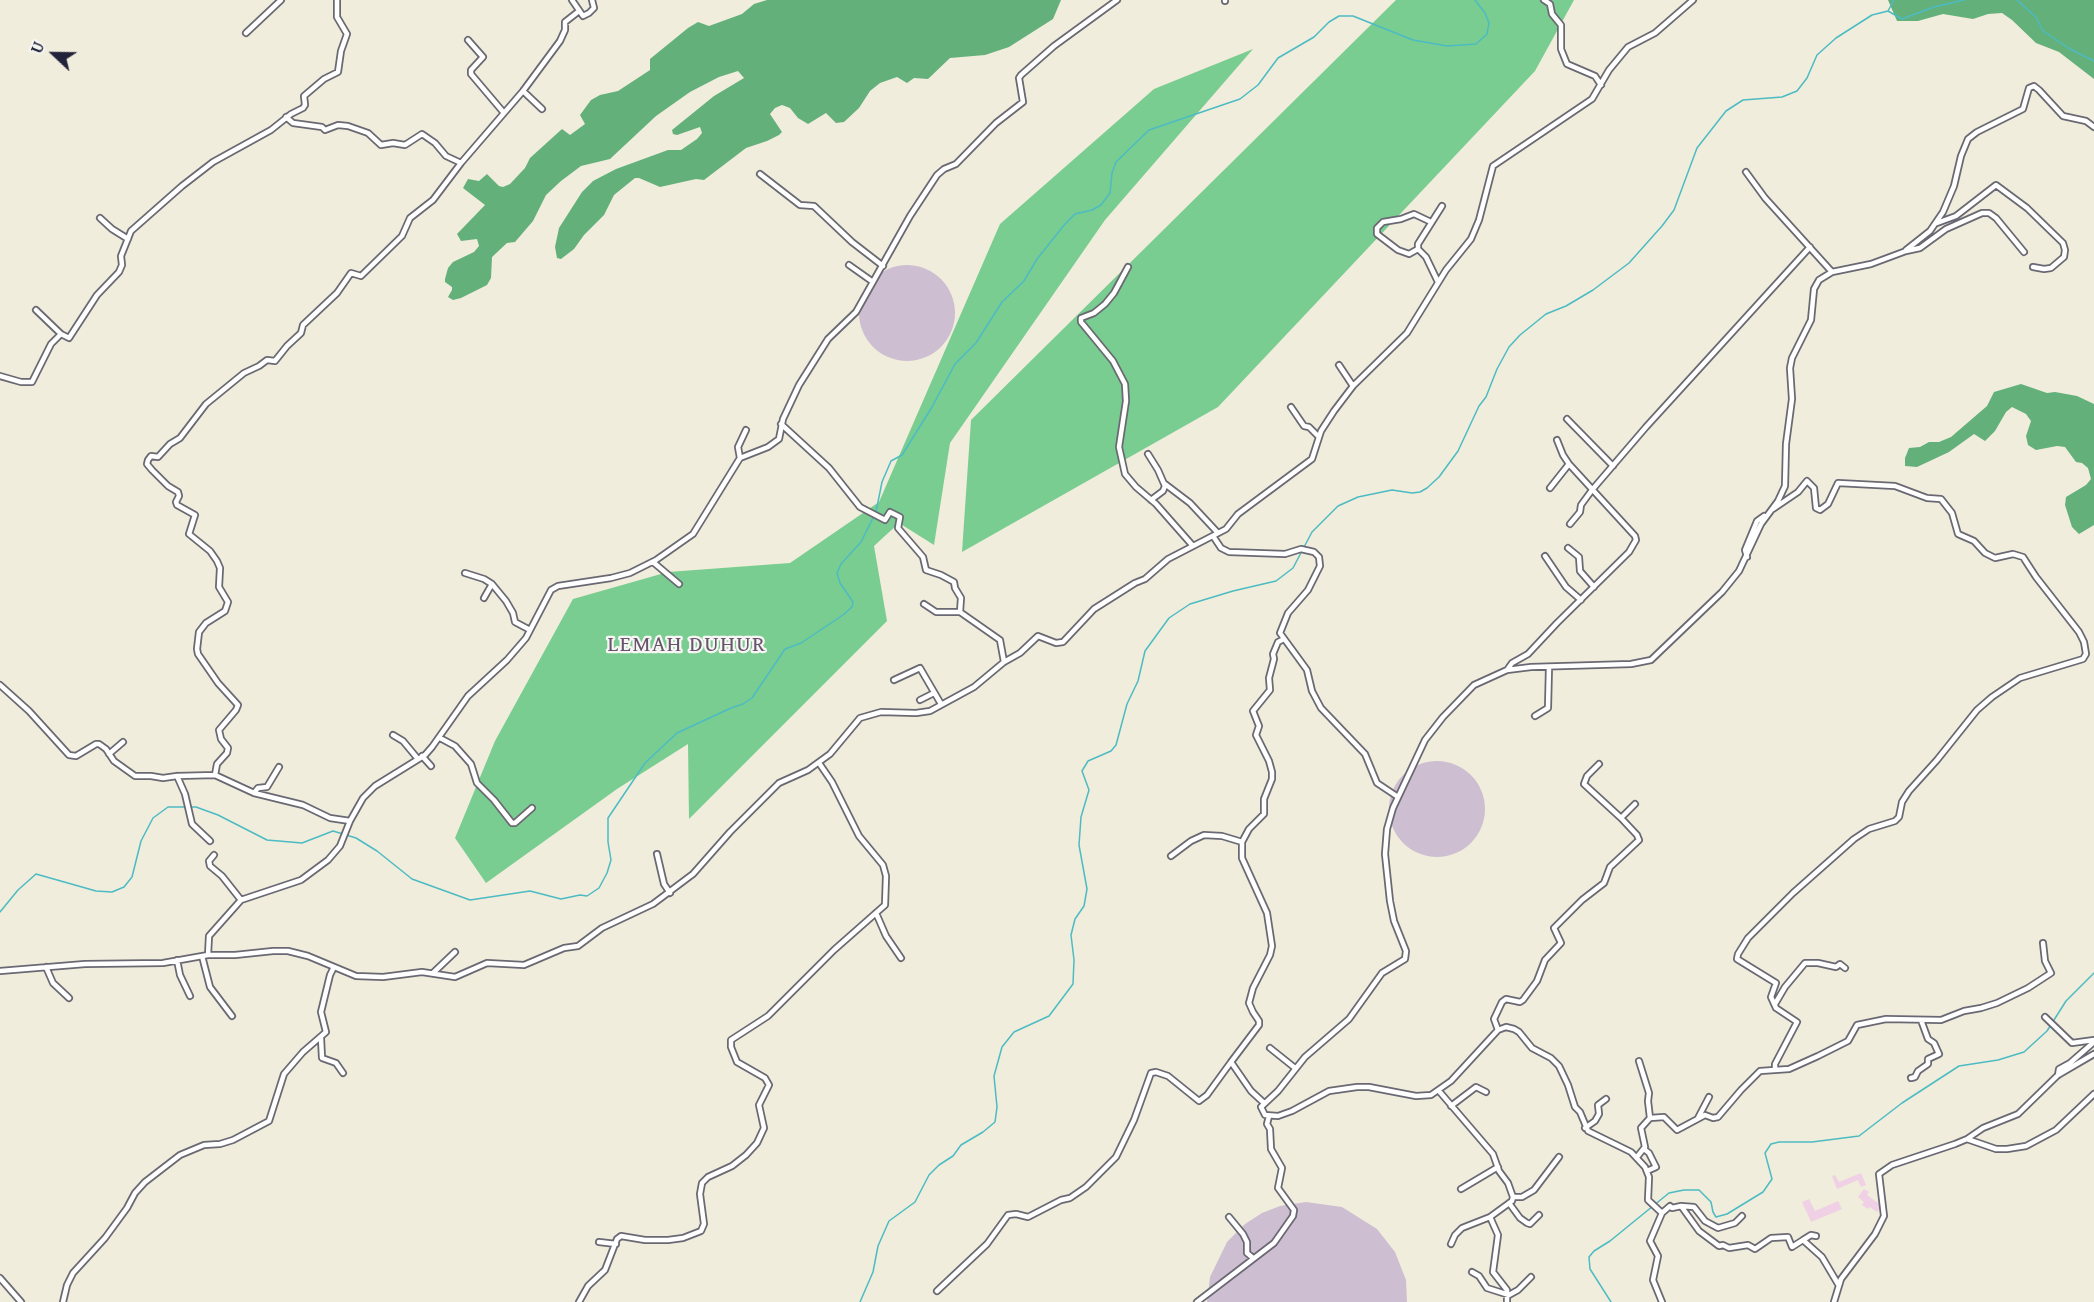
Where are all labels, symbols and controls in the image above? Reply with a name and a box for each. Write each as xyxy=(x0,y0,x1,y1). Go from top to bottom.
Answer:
north arrow xyxy=(24,24,84,84)
text: U xyxy=(24,38,50,57)
district label: LEMAH DUHUR xyxy=(608,632,766,658)

